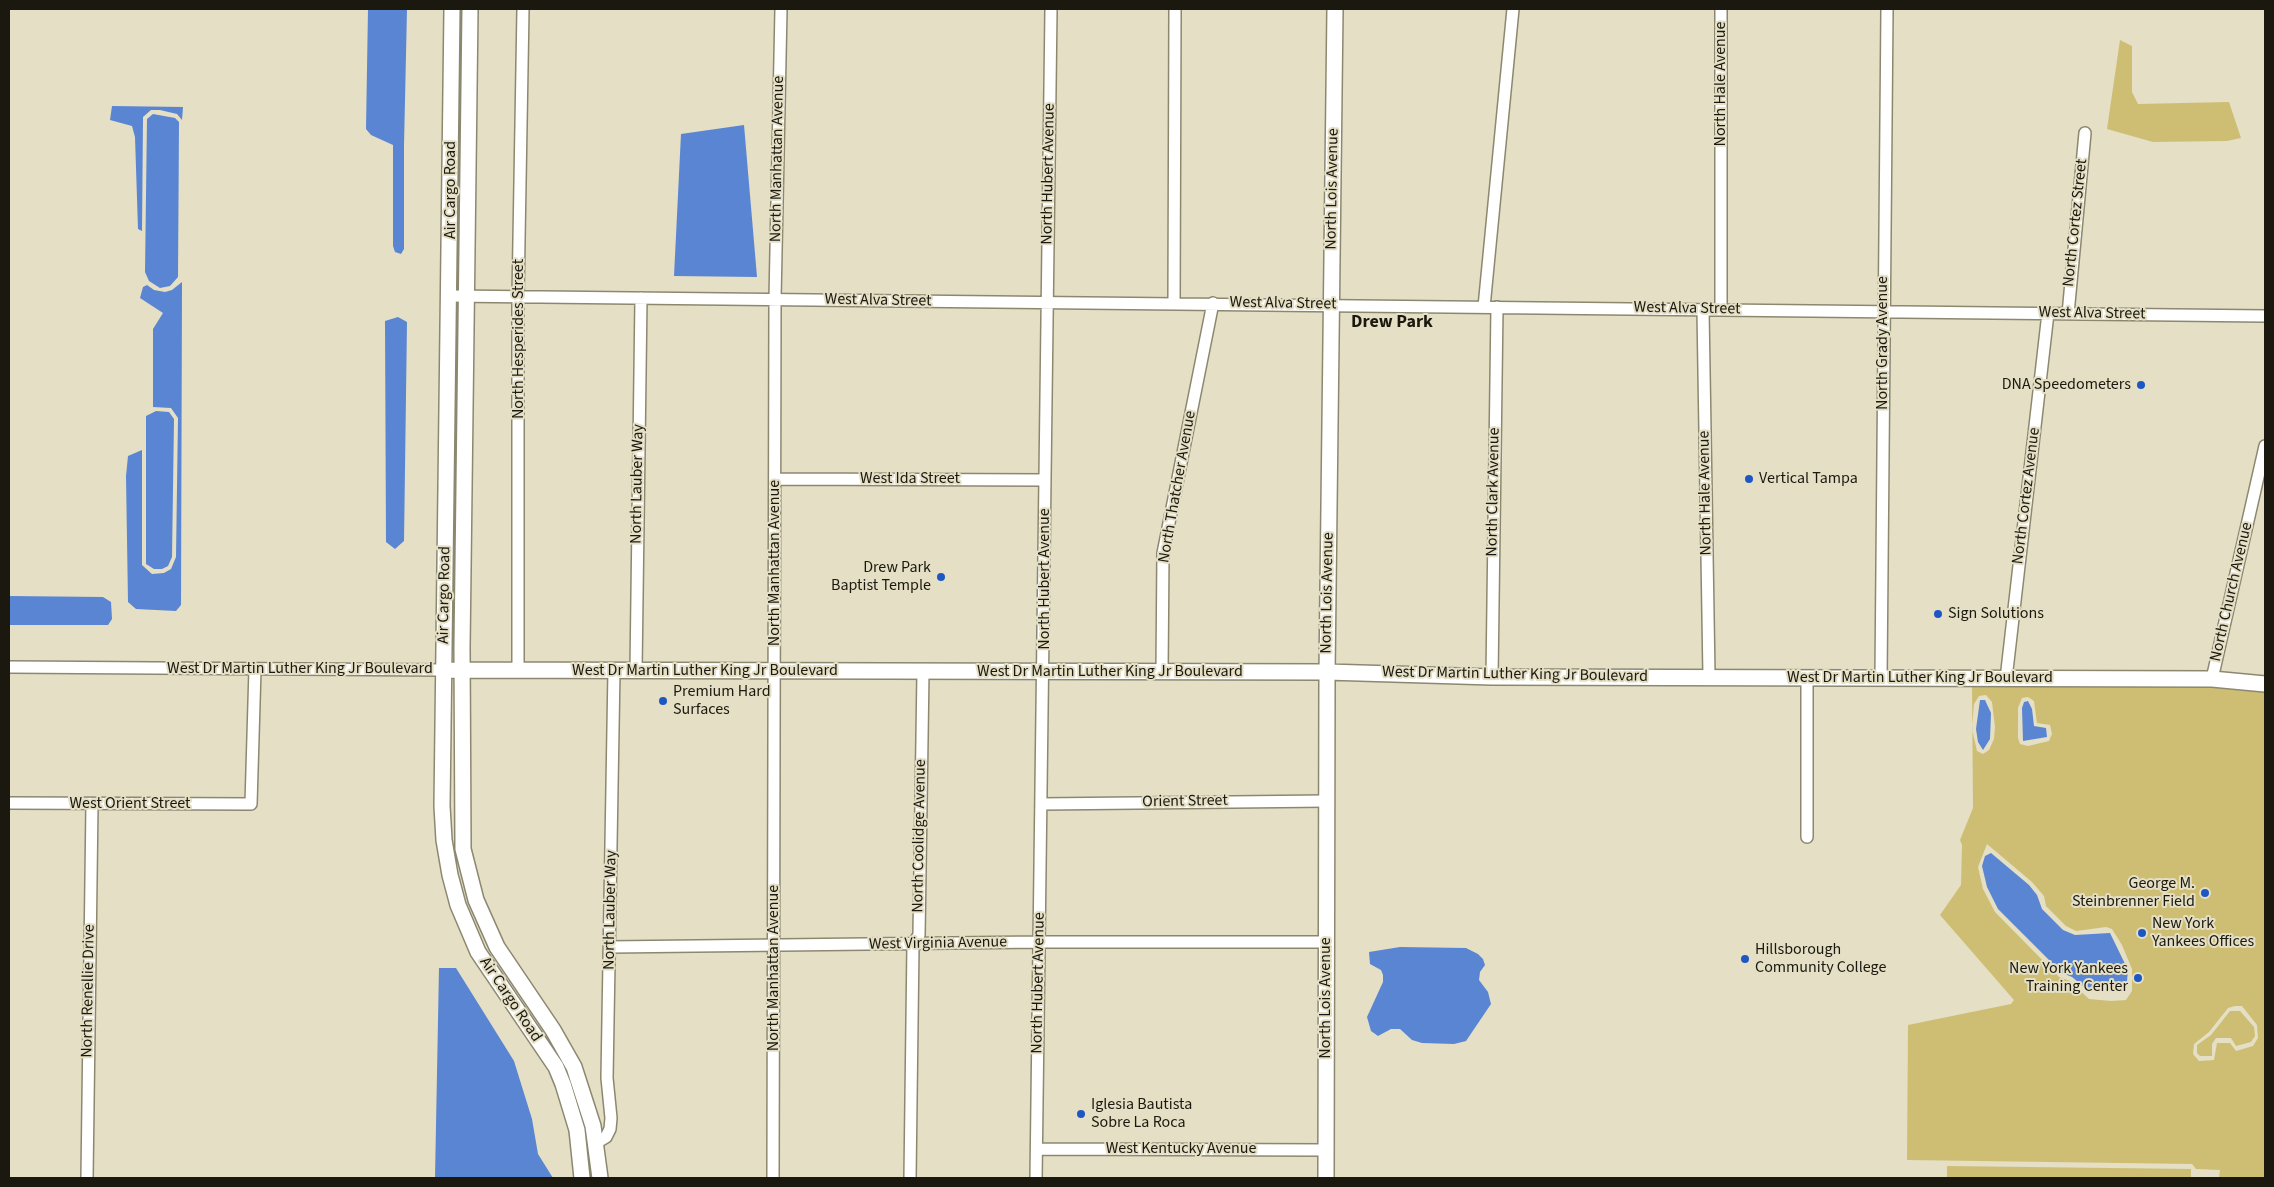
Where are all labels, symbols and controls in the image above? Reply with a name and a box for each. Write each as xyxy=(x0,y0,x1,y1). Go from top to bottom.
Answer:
street label: North Hale Avenue xyxy=(1711,22,1731,146)
street label: North Manhattan Avenue xyxy=(767,76,789,242)
street label: North Hubert Avenue xyxy=(1038,103,1060,245)
street label: North Lois Avenue xyxy=(1322,128,1344,250)
street label: Air Cargo Road xyxy=(441,141,461,239)
street label: North Cortez Street xyxy=(2060,158,2092,288)
street label: North Hesperides Street xyxy=(509,259,529,419)
street label: North Grady Avenue xyxy=(1873,276,1893,410)
street label: West Alva Street xyxy=(824,290,932,312)
street label: West Alva Street xyxy=(1229,293,1337,315)
street label: West Alva Street xyxy=(1633,298,1741,320)
street label: West Alva Street xyxy=(2038,303,2146,325)
district label: Drew Park xyxy=(1351,312,1433,334)
place label: DNA Speedometers xyxy=(2002,375,2131,395)
marker: DNA Speedometers xyxy=(2135,379,2147,391)
street label: North Thatcher Avenue xyxy=(1155,409,1201,565)
street label: North Lauber Way xyxy=(627,424,649,544)
street label: North Clark Avenue xyxy=(1483,427,1505,557)
street label: North Cortez Avenue xyxy=(2009,427,2045,565)
street label: North Hale Avenue xyxy=(1695,430,1717,556)
street label: West Ida Street xyxy=(860,469,960,489)
place label: Vertical Tampa xyxy=(1759,469,1858,489)
marker: Vertical Tampa xyxy=(1743,473,1755,485)
street label: North Manhattan Avenue xyxy=(765,480,785,646)
street label: North Hubert Avenue xyxy=(1035,508,1055,650)
street label: North Church Avenue xyxy=(2207,520,2257,664)
street label: North Lois Avenue xyxy=(1317,532,1339,654)
street label: Air Cargo Road xyxy=(435,546,455,644)
place label: Drew Park Baptist Temple xyxy=(831,558,931,596)
marker: Drew Park Baptist Temple xyxy=(935,571,947,583)
place label: Sign Solutions xyxy=(1948,604,2044,624)
marker: Sign Solutions xyxy=(1932,608,1944,620)
street label: West Dr Martin Luther King Jr Boulevard xyxy=(167,659,433,679)
street label: West Dr Martin Luther King Jr Boulevard xyxy=(572,661,838,681)
street label: West Dr Martin Luther King Jr Boulevard xyxy=(977,662,1243,682)
street label: West Dr Martin Luther King Jr Boulevard xyxy=(1382,663,1648,687)
street label: West Dr Martin Luther King Jr Boulevard xyxy=(1787,668,2053,688)
place label: Premium Hard Surfaces xyxy=(673,682,771,720)
marker: Premium Hard Surfaces xyxy=(657,695,669,707)
street label: North Coolidge Avenue xyxy=(909,759,931,913)
street label: Orient Street xyxy=(1142,792,1228,812)
street label: West Orient Street xyxy=(70,794,190,814)
street label: North Lauber Way xyxy=(600,850,622,970)
place label: George M. Steinbrenner Field xyxy=(2072,874,2195,912)
street label: North Manhattan Avenue xyxy=(764,885,784,1051)
marker: George M. Steinbrenner Field xyxy=(2199,887,2211,899)
street label: North Hubert Avenue xyxy=(1028,912,1050,1054)
place label: New York Yankees Offices xyxy=(2152,914,2254,952)
street label: North Renellie Drive xyxy=(78,924,100,1058)
marker: New York Yankees Offices xyxy=(2136,927,2148,939)
street label: West Virginia Avenue xyxy=(869,933,1007,955)
street label: North Lois Avenue xyxy=(1316,937,1336,1059)
place label: Hillsborough Community College xyxy=(1755,940,1886,978)
marker: Hillsborough Community College xyxy=(1739,953,1751,965)
street label: Air Cargo Road xyxy=(475,954,545,1046)
place label: New York Yankees Training Center xyxy=(2009,959,2128,997)
marker: New York Yankees Training Center xyxy=(2132,972,2144,984)
place label: Iglesia Bautista Sobre La Roca xyxy=(1091,1095,1192,1133)
marker: Iglesia Bautista Sobre La Roca xyxy=(1075,1108,1087,1120)
street label: West Kentucky Avenue xyxy=(1106,1139,1256,1159)

